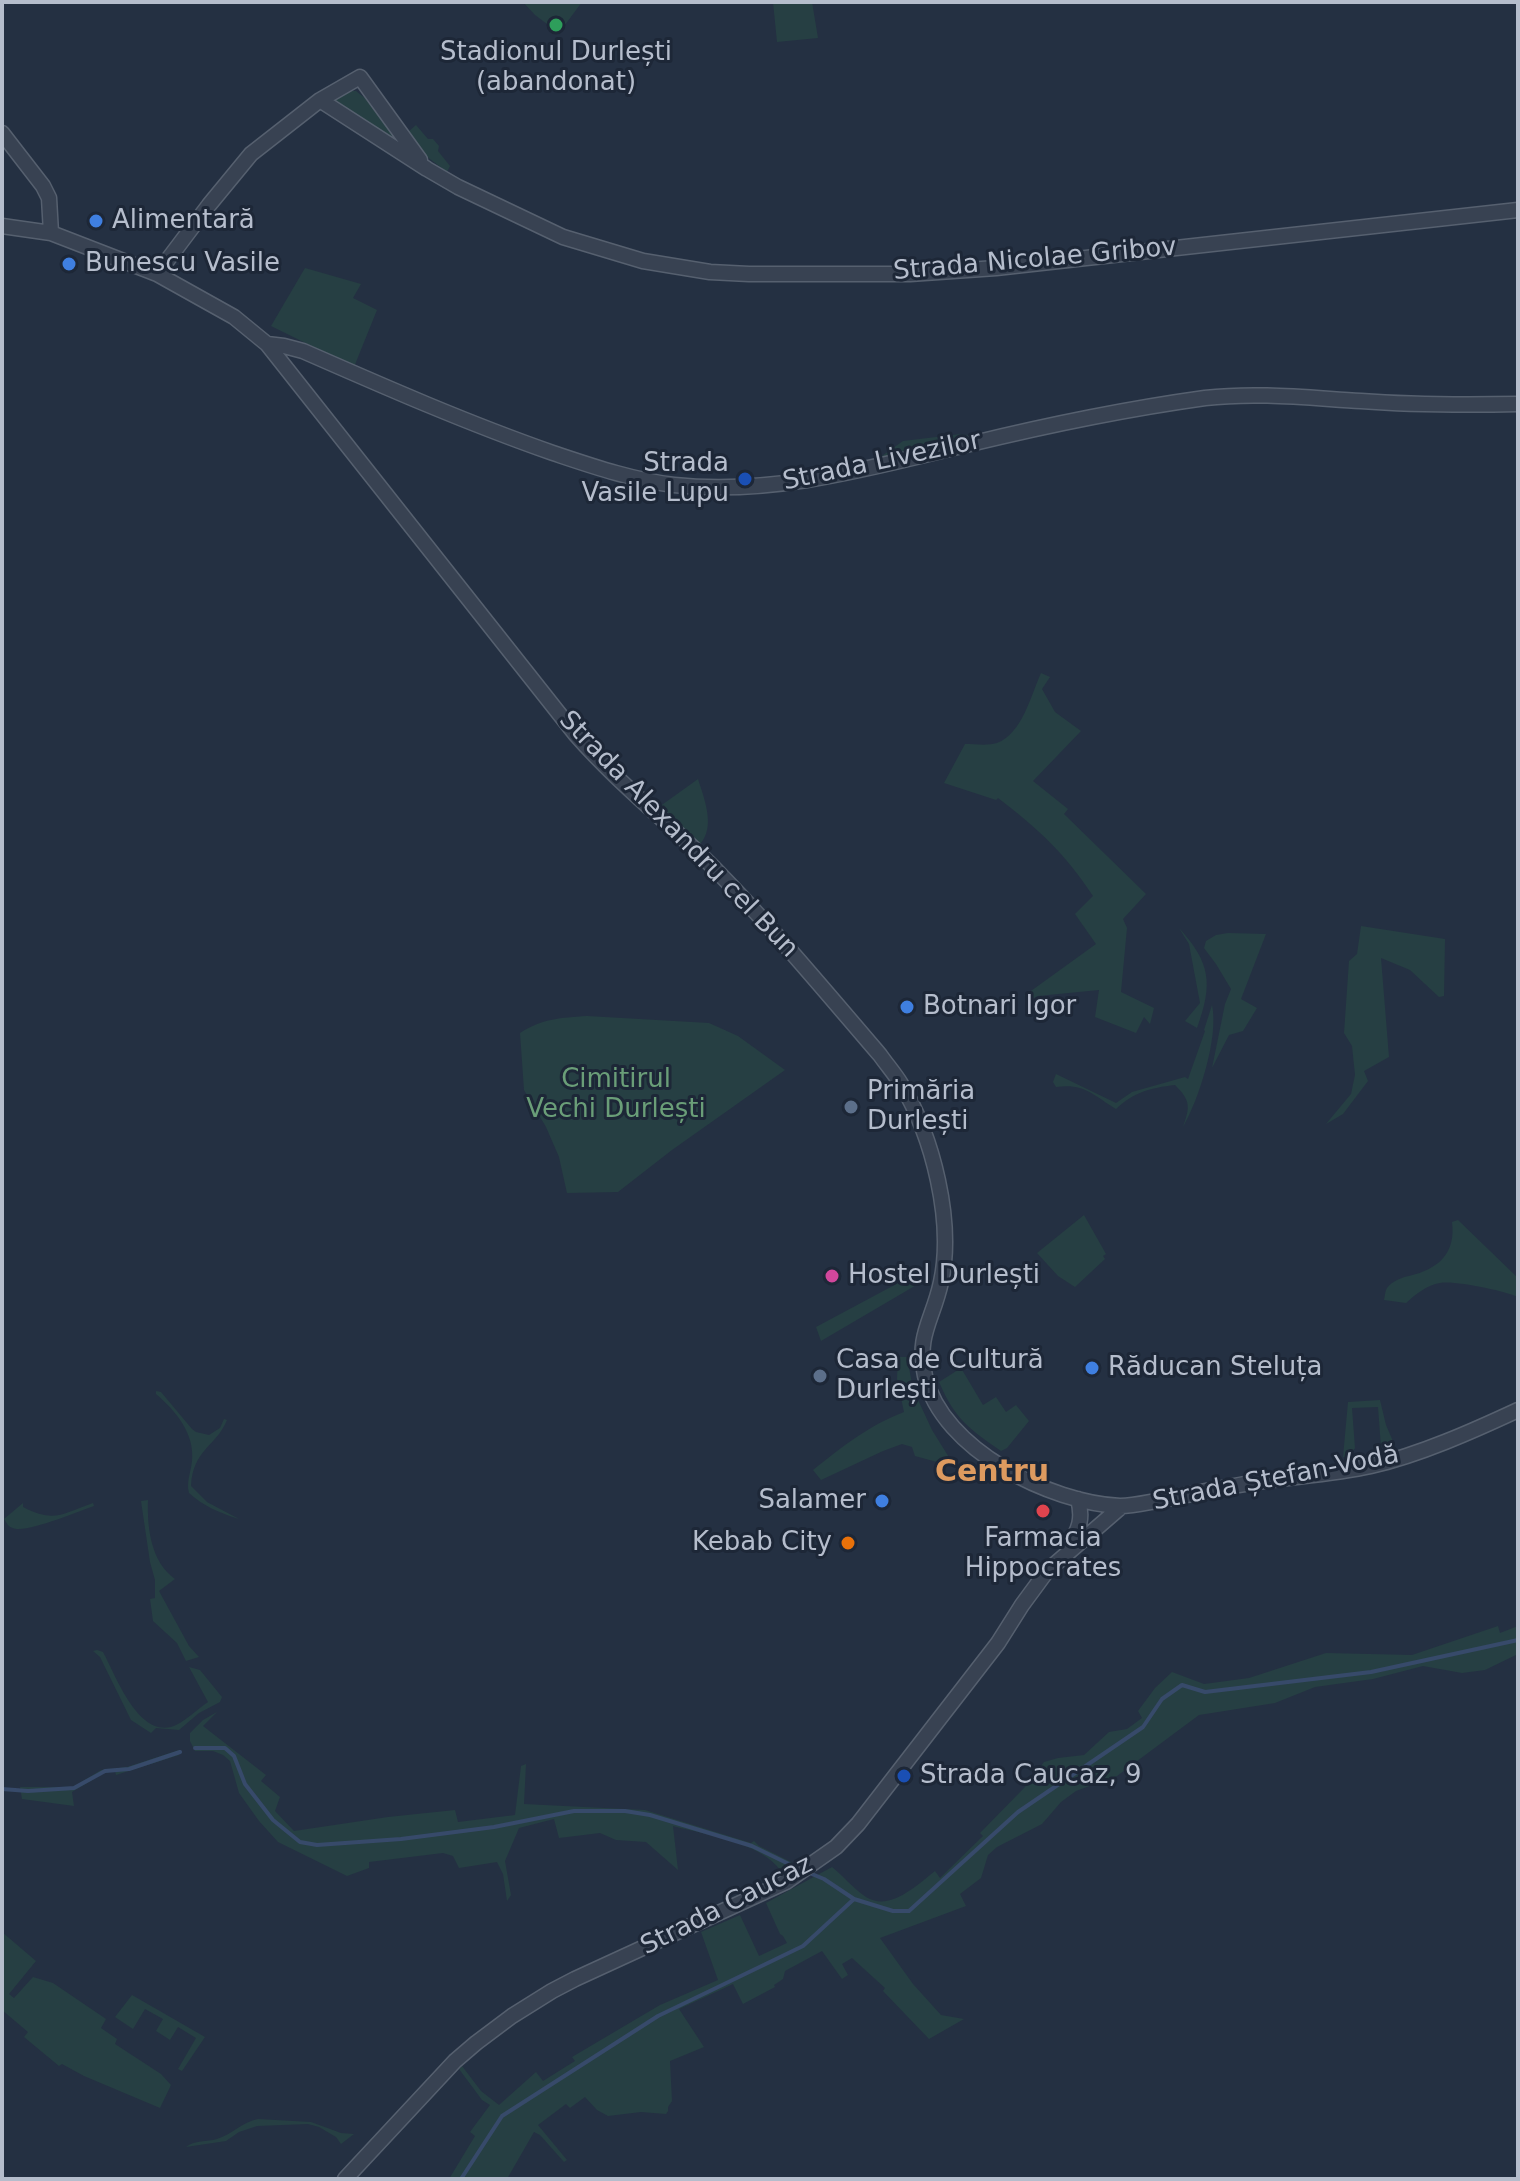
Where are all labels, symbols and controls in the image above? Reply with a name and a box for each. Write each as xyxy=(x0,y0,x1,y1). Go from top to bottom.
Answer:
marker: Stadionul Durlești (abandonat) xyxy=(547,16,565,34)
place label: Stadionul Durlești (abandonat) xyxy=(440,37,672,98)
place label: Alimentară xyxy=(112,205,255,237)
marker: Alimentară xyxy=(87,212,105,230)
street label: Strada Nicolae Gribov xyxy=(892,232,1178,288)
place label: Bunescu Vasile xyxy=(85,248,280,280)
marker: Bunescu Vasile xyxy=(60,255,78,273)
street label: Strada Livezilor xyxy=(780,426,984,498)
place label: Strada Vasile Lupu xyxy=(582,448,729,510)
marker: Strada Vasile Lupu xyxy=(736,470,754,488)
street label: Strada Alexandru cel Bun xyxy=(552,705,804,965)
place label: Botnari Igor xyxy=(923,991,1076,1023)
marker: Botnari Igor xyxy=(898,998,916,1016)
park label: Cimitirul Vechi Durlești xyxy=(526,1064,706,1126)
place label: Primăria Durlești xyxy=(867,1076,975,1138)
marker: Primăria Durlești xyxy=(842,1098,860,1116)
place label: Hostel Durlești xyxy=(848,1260,1040,1292)
marker: Hostel Durlești xyxy=(823,1267,841,1285)
place label: Casa de Cultură Durlești xyxy=(836,1345,1044,1406)
place label: Răducan Steluța xyxy=(1108,1352,1322,1384)
marker: Răducan Steluța xyxy=(1083,1359,1101,1377)
marker: Casa de Cultură Durlești xyxy=(811,1367,829,1385)
street label: Strada Ștefan-Vodă xyxy=(1150,1440,1402,1518)
district label: Centru xyxy=(935,1455,1049,1491)
place label: Salamer xyxy=(758,1485,866,1517)
marker: Salamer xyxy=(873,1492,891,1510)
marker: Farmacia Hippocrates xyxy=(1034,1502,1052,1520)
place label: Farmacia Hippocrates xyxy=(965,1523,1121,1584)
place label: Kebab City xyxy=(692,1527,832,1559)
marker: Kebab City xyxy=(839,1534,857,1552)
place label: Strada Caucaz, 9 xyxy=(920,1760,1142,1792)
marker: Strada Caucaz, 9 xyxy=(895,1767,913,1785)
street label: Strada Caucaz xyxy=(636,1849,818,1963)

